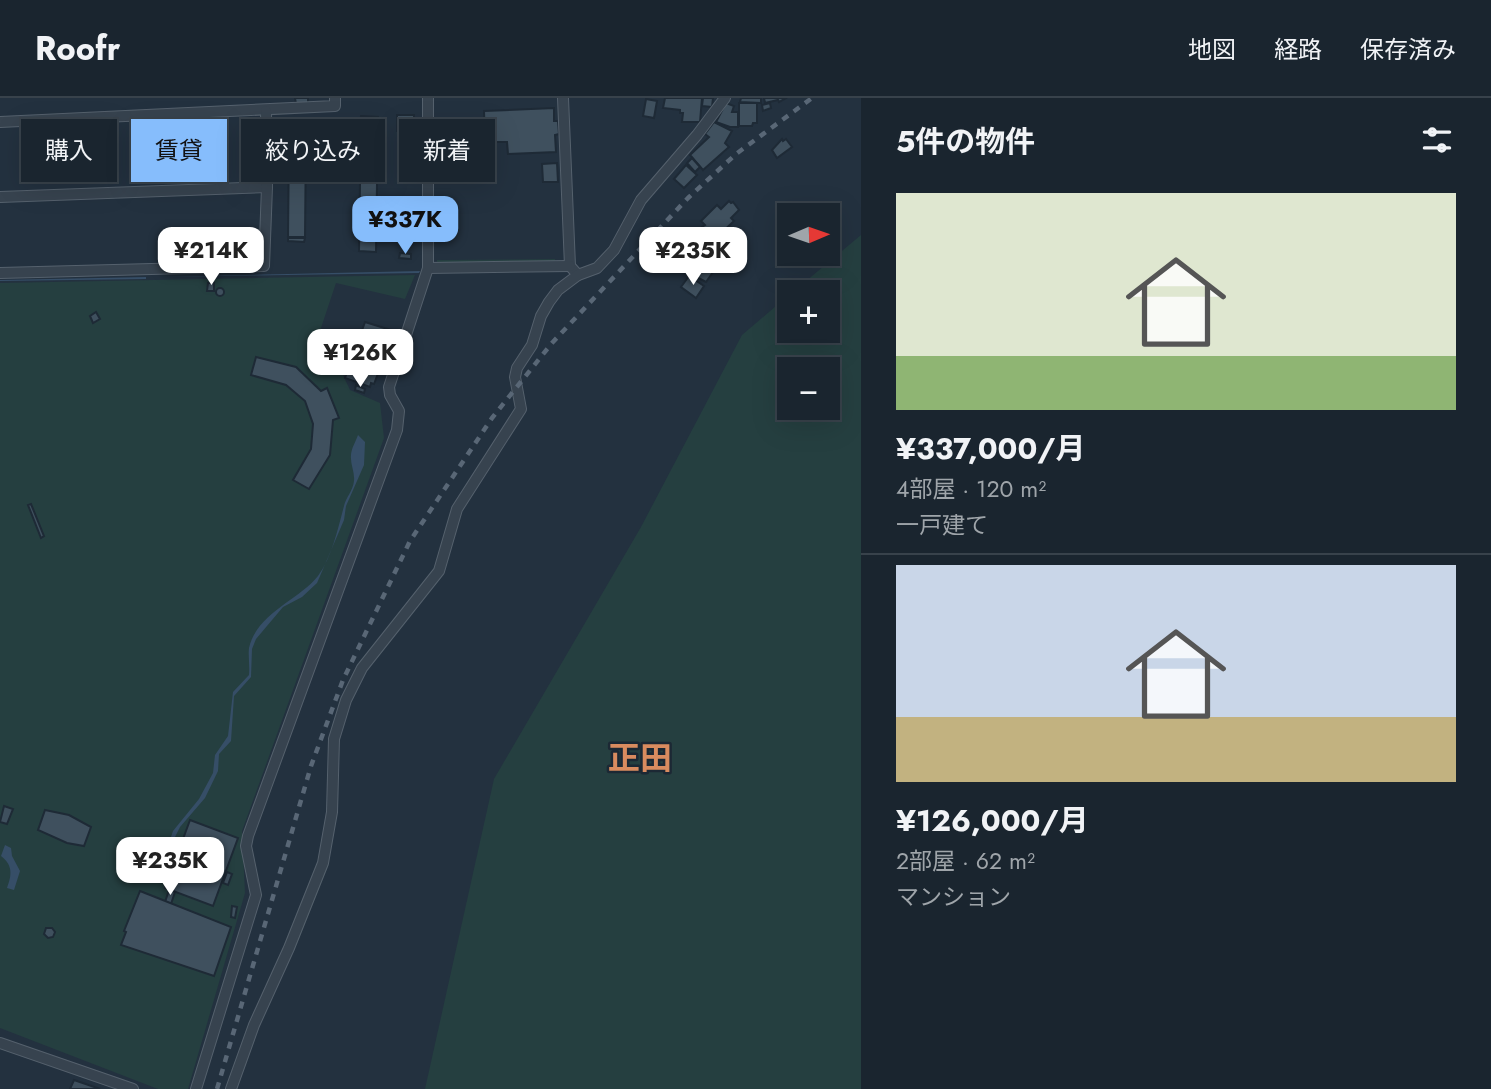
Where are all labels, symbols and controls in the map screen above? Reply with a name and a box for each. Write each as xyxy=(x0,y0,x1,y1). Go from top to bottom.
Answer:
text: Roofr xyxy=(35,25,120,72)
text: 地図 xyxy=(1188,32,1236,67)
text: 経路 xyxy=(1274,32,1322,67)
text: 保存済み xyxy=(1360,32,1456,67)
chip: 購入 xyxy=(21,119,117,182)
chip: 賃貸 xyxy=(131,119,227,182)
chip: 絞り込み xyxy=(241,119,385,182)
chip: 新着 xyxy=(399,119,495,182)
text: 5件の物件 xyxy=(896,120,1035,163)
icon: filters xyxy=(1418,121,1456,159)
pin: ¥337K xyxy=(356,197,454,256)
text: ¥337K xyxy=(368,202,442,236)
north arrow xyxy=(777,203,840,266)
map controls xyxy=(777,203,840,420)
pin: ¥214K xyxy=(162,228,260,287)
pin: ¥235K xyxy=(644,228,742,287)
text: ¥214K xyxy=(174,233,248,267)
text: ¥235K xyxy=(655,233,731,267)
icon: home xyxy=(1113,239,1239,365)
button: + xyxy=(777,280,840,343)
pin: ¥126K xyxy=(311,330,409,389)
text: ¥126K xyxy=(323,335,397,369)
button: − xyxy=(777,357,840,420)
text: ¥337,000/月 xyxy=(896,427,1086,470)
text: 4部屋 · 120 m² xyxy=(896,472,1046,506)
text: 一戸建て xyxy=(896,508,988,542)
icon: home xyxy=(1113,611,1239,737)
district label: 正田 xyxy=(608,735,672,781)
text: ¥126,000/月 xyxy=(896,799,1089,842)
pin: ¥235K xyxy=(121,838,219,897)
text: ¥235K xyxy=(132,843,208,877)
text: 2部屋 · 62 m² xyxy=(896,844,1035,878)
text: マンション xyxy=(896,880,1011,914)

